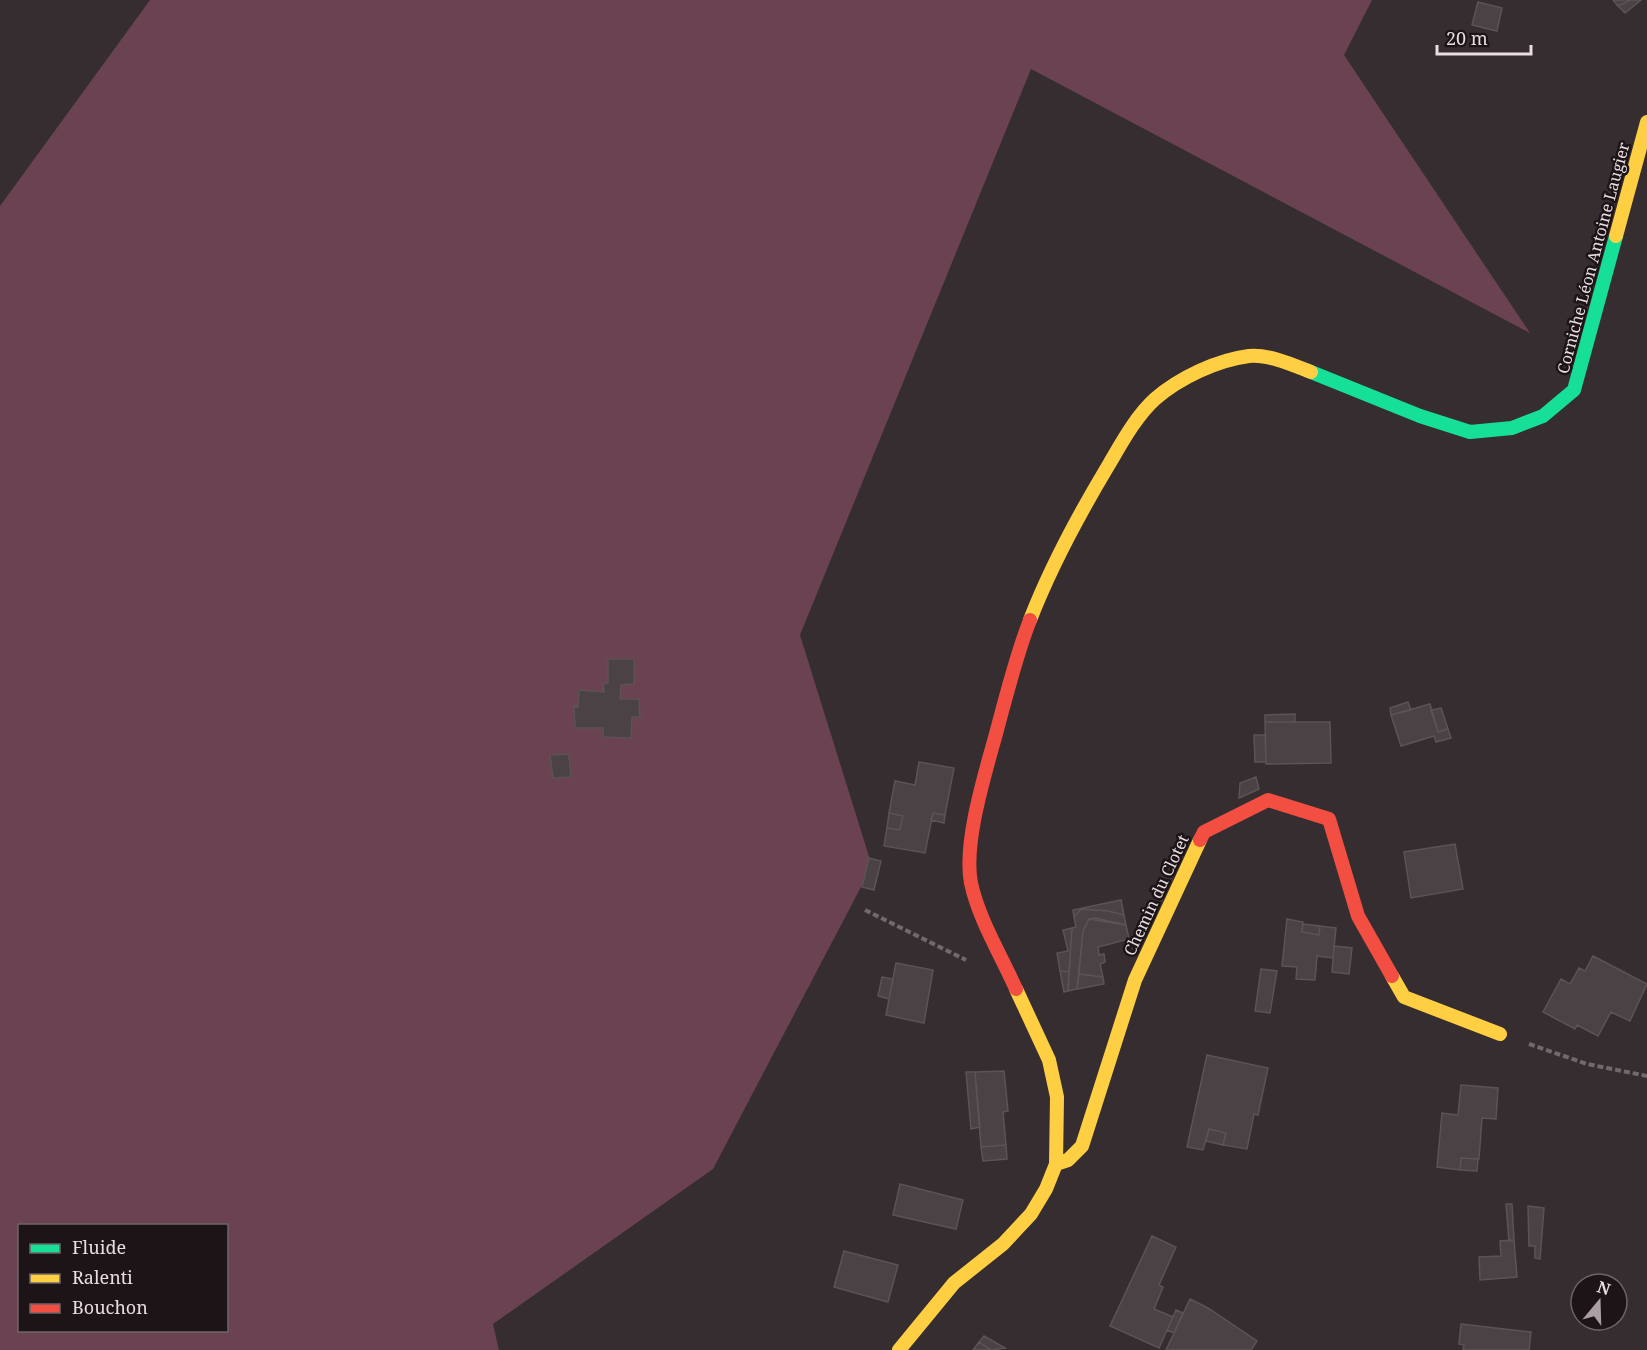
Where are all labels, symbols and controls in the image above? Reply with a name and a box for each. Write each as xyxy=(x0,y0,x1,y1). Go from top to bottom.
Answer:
scale bar xyxy=(1437,18,1532,56)
text: 20 m xyxy=(1446,26,1488,50)
street label: Corniche Léon Antoine Laugier xyxy=(1551,139,1635,376)
street label: Chemin du Clotet xyxy=(1118,831,1194,959)
legend xyxy=(18,1224,228,1332)
text: Fluide xyxy=(72,1235,126,1259)
text: Ralenti xyxy=(72,1265,133,1289)
north arrow xyxy=(1569,1272,1629,1332)
text: N xyxy=(1594,1275,1614,1300)
text: Bouchon xyxy=(72,1295,148,1319)

